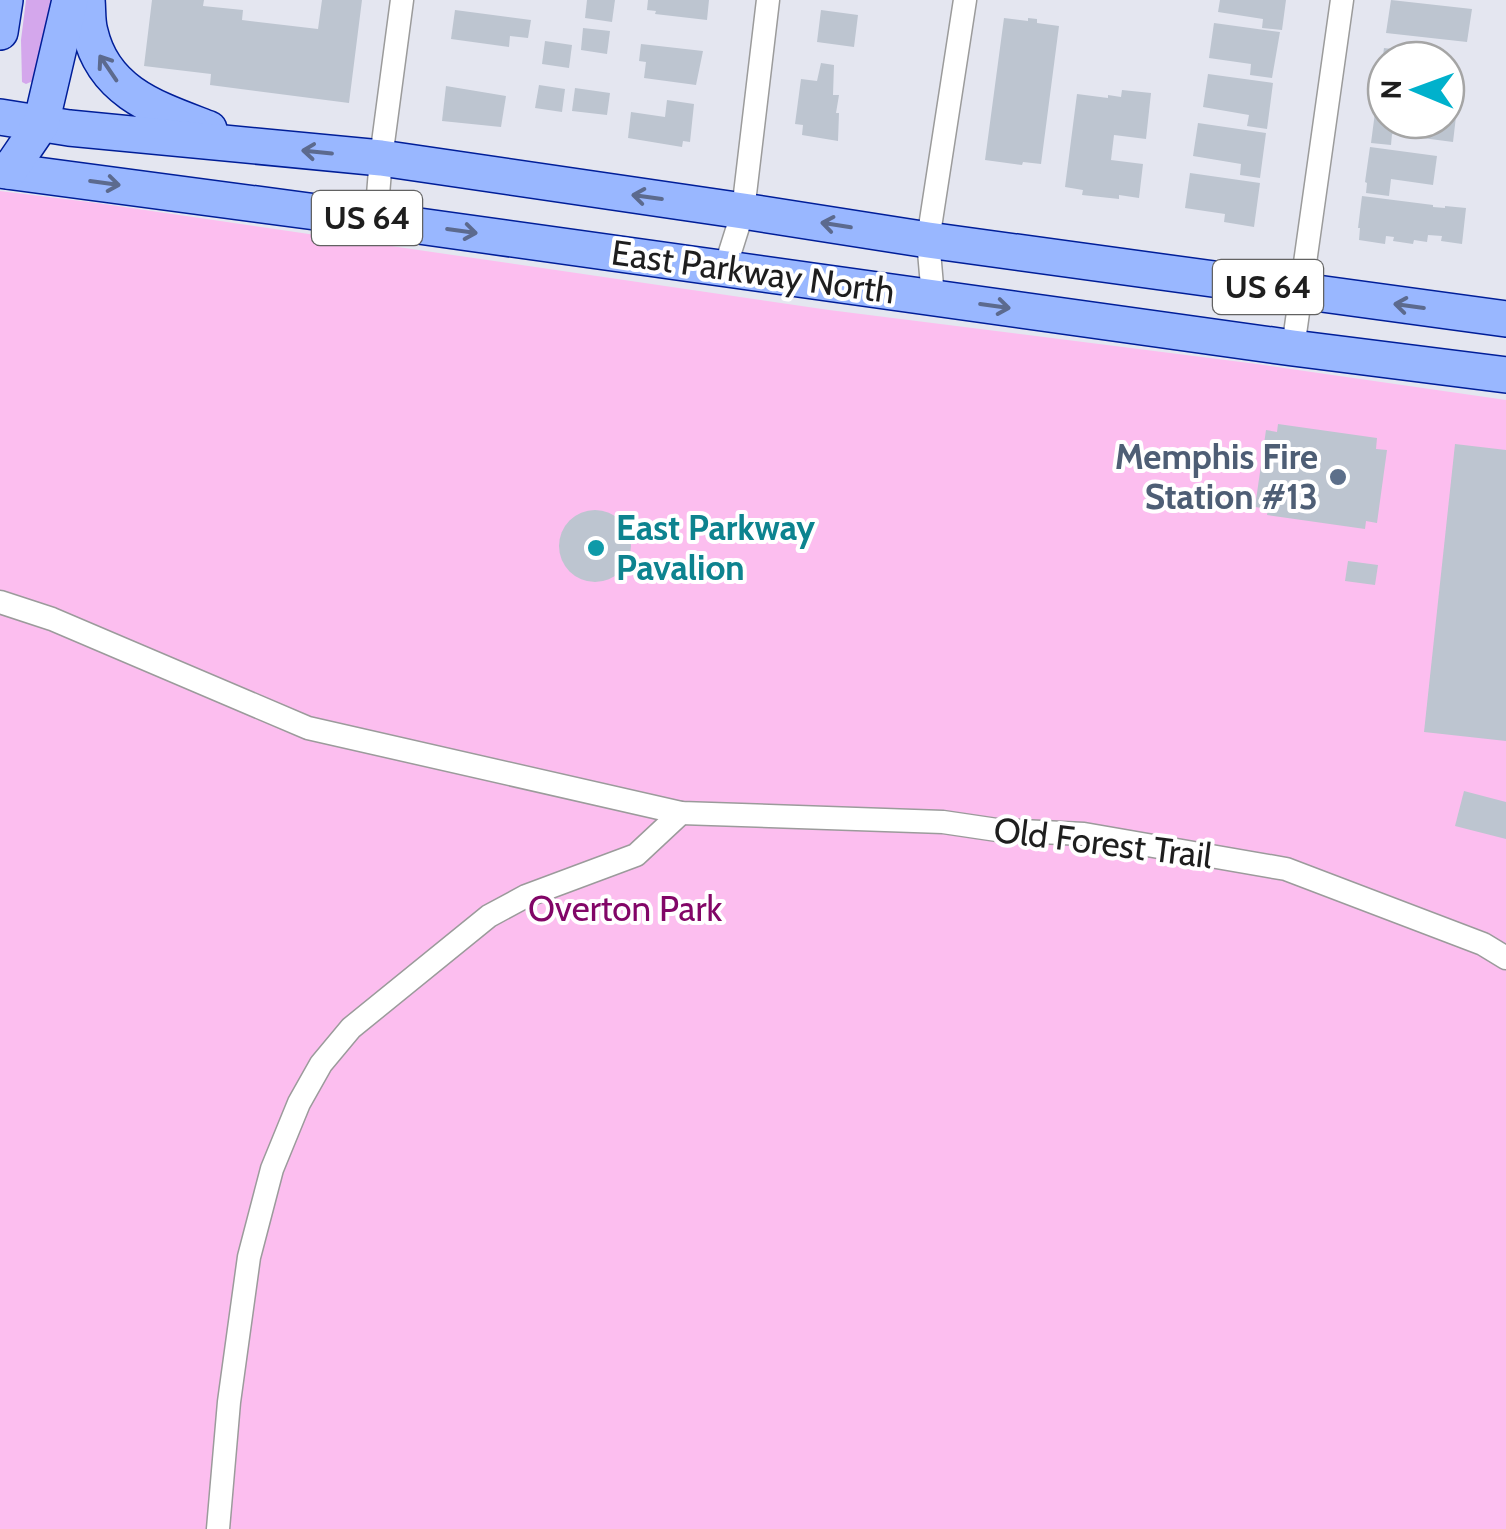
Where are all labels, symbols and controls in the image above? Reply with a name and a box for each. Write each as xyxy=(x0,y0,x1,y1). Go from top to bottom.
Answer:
north arrow xyxy=(1366,40,1466,140)
one-way arrow xyxy=(97,55,118,82)
text: N xyxy=(1374,79,1408,100)
one-way arrow xyxy=(301,142,333,161)
one-way arrow xyxy=(89,175,121,193)
one-way arrow xyxy=(631,187,663,205)
road number: US 64 xyxy=(312,191,422,245)
one-way arrow xyxy=(820,216,852,234)
one-way arrow xyxy=(445,223,478,241)
street label: East Parkway North xyxy=(609,230,897,313)
road number: US 64 xyxy=(1213,260,1323,314)
one-way arrow xyxy=(1394,296,1426,315)
one-way arrow xyxy=(978,297,1011,315)
place label: Memphis Fire Station #13 xyxy=(1115,435,1318,518)
marker: Memphis Fire Station #13 xyxy=(1327,466,1349,488)
place label: East Parkway Pavalion xyxy=(616,506,815,589)
marker: East Parkway Pavalion xyxy=(585,537,607,559)
street label: Old Forest Trail xyxy=(991,808,1215,877)
park label: Overton Park xyxy=(528,887,722,930)

